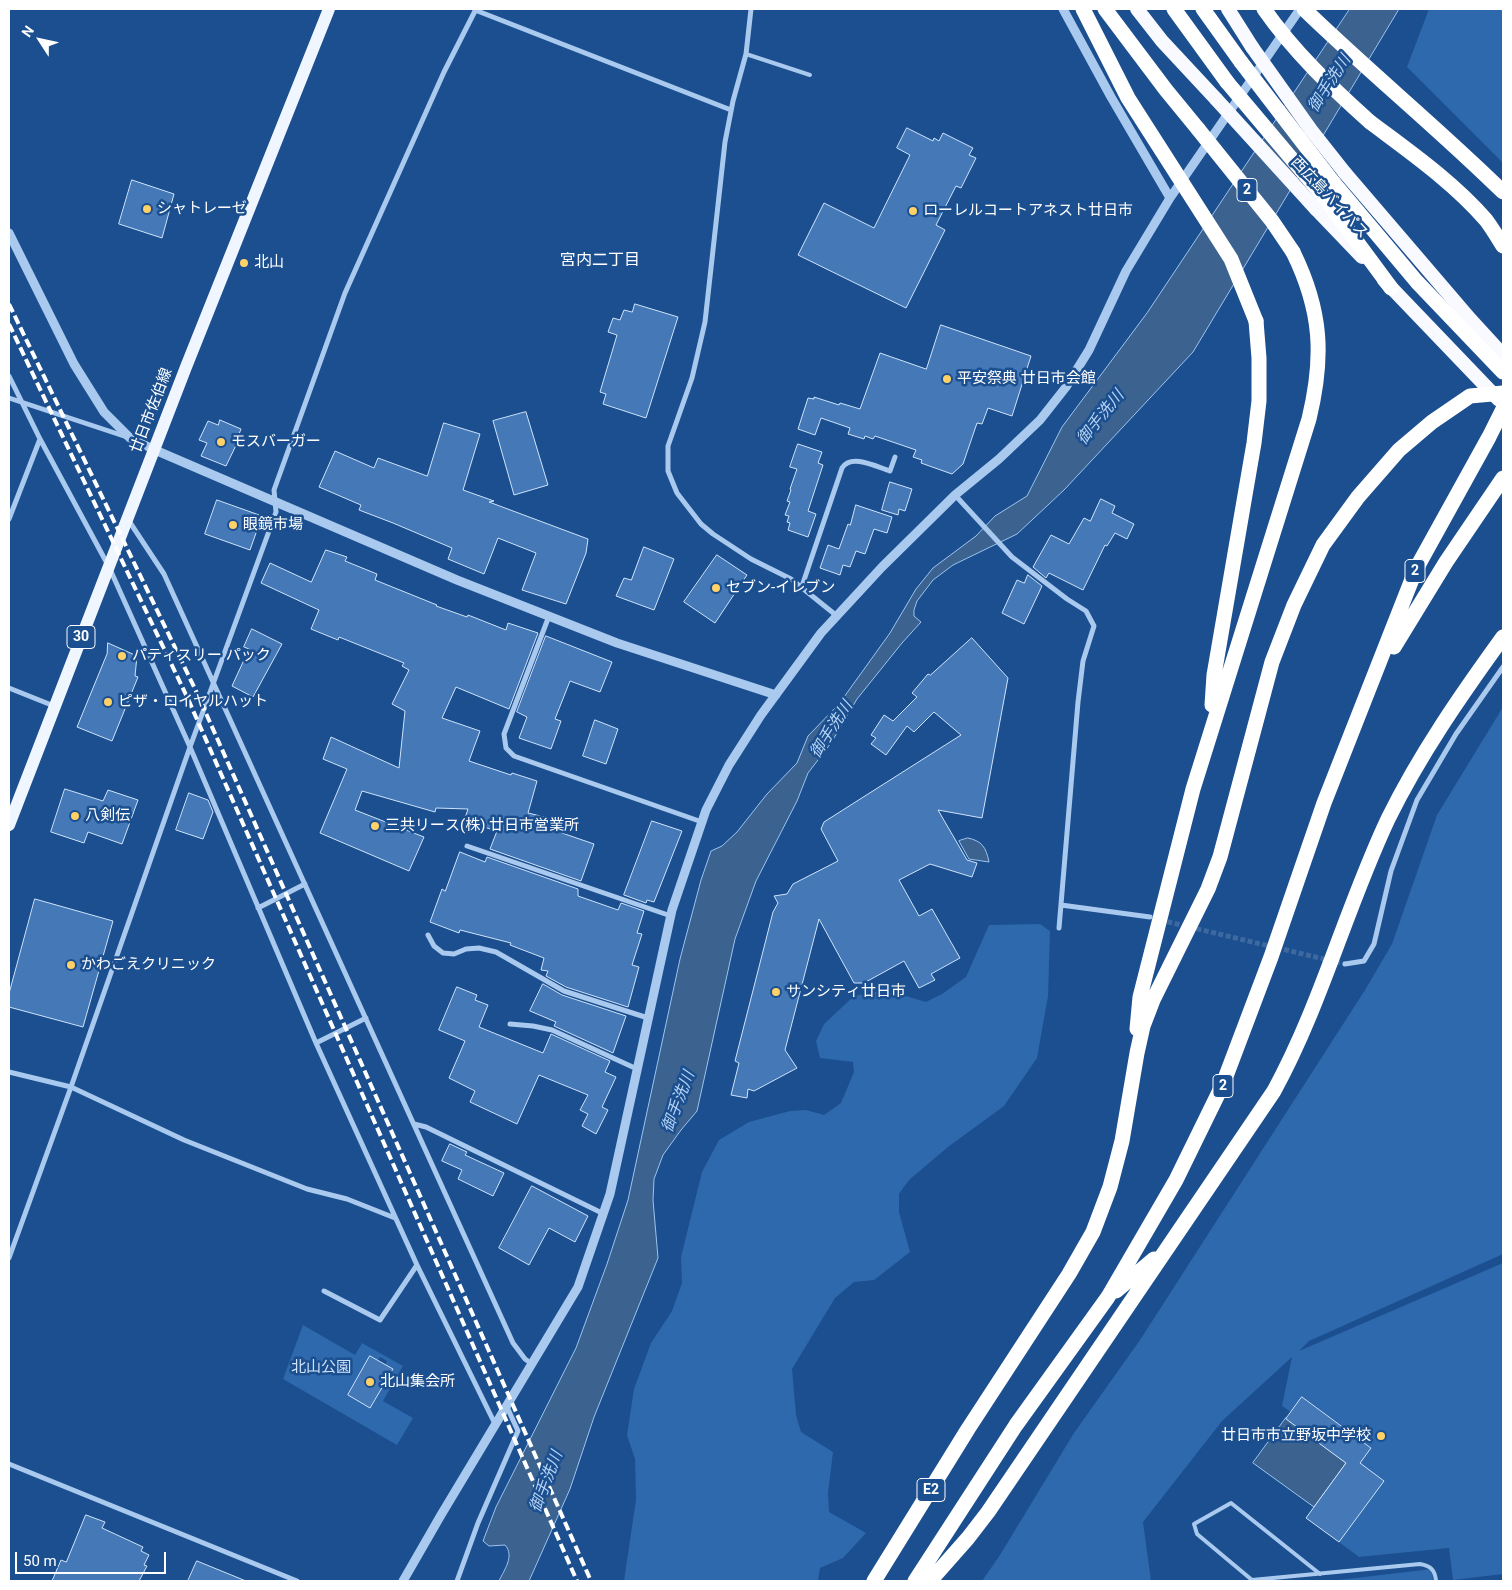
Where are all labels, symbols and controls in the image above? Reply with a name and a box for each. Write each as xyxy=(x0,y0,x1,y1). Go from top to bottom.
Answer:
north arrow xyxy=(15,15,65,65)
text: N xyxy=(18,23,37,40)
water label: 御手洗川 xyxy=(1305,52,1355,116)
street label: 西広島バイパス xyxy=(1287,153,1371,243)
road number: 2 xyxy=(1237,178,1257,202)
place label: シャトレーゼ xyxy=(157,200,247,218)
place label: ローレルコートアネスト廿日市 xyxy=(923,202,1133,220)
marker: シャトレーゼ xyxy=(141,203,153,215)
marker: ローレルコートアネスト廿日市 xyxy=(907,205,919,217)
district label: 宮内二丁目 xyxy=(560,251,640,271)
place label: 北山 xyxy=(254,254,284,272)
marker: 北山 xyxy=(238,257,250,269)
street label: 廿日市佐伯線 xyxy=(127,366,177,456)
place label: 平安祭典 廿日市会館 xyxy=(957,370,1096,388)
marker: 平安祭典 廿日市会館 xyxy=(941,373,953,385)
water label: 御手洗川 xyxy=(1073,387,1129,449)
place label: モスバーガー xyxy=(231,433,321,451)
marker: モスバーガー xyxy=(215,436,227,448)
place label: 眼鏡市場 xyxy=(243,516,303,534)
marker: 眼鏡市場 xyxy=(227,519,239,531)
road number: 2 xyxy=(1405,560,1425,582)
place label: セブン-イレブン xyxy=(726,579,835,597)
marker: セブン-イレブン xyxy=(710,582,722,594)
road number: 30 xyxy=(67,626,95,649)
place label: パティスリー パック xyxy=(132,647,271,665)
marker: パティスリー パック xyxy=(116,650,128,662)
place label: ピザ・ロイヤルハット xyxy=(118,693,268,711)
marker: ピザ・ロイヤルハット xyxy=(102,696,114,708)
water label: 御手洗川 xyxy=(807,698,857,762)
place label: 八剣伝 xyxy=(85,807,130,825)
marker: 八剣伝 xyxy=(69,810,81,822)
place label: 三共リース(株) 廿日市営業所 xyxy=(385,817,579,835)
marker: 三共リース(株) 廿日市営業所 xyxy=(369,820,381,832)
place label: かわごえクリニック xyxy=(81,956,216,974)
marker: かわごえクリニック xyxy=(65,959,77,971)
place label: サンシティ廿日市 xyxy=(786,983,906,1001)
marker: サンシティ廿日市 xyxy=(770,986,782,998)
water label: 御手洗川 xyxy=(659,1069,699,1135)
road number: 2 xyxy=(1213,1074,1233,1098)
park label: 北山公園 xyxy=(291,1359,351,1377)
place label: 北山集会所 xyxy=(380,1373,455,1391)
marker: 北山集会所 xyxy=(364,1376,376,1388)
place label: 廿日市市立野坂中学校 xyxy=(1221,1427,1371,1445)
marker: 廿日市市立野坂中学校 xyxy=(1375,1430,1387,1442)
water label: 御手洗川 xyxy=(527,1449,567,1515)
road number: E2 xyxy=(917,1478,945,1502)
scale bar xyxy=(18,1542,169,1574)
text: 50 m xyxy=(23,1552,57,1570)

